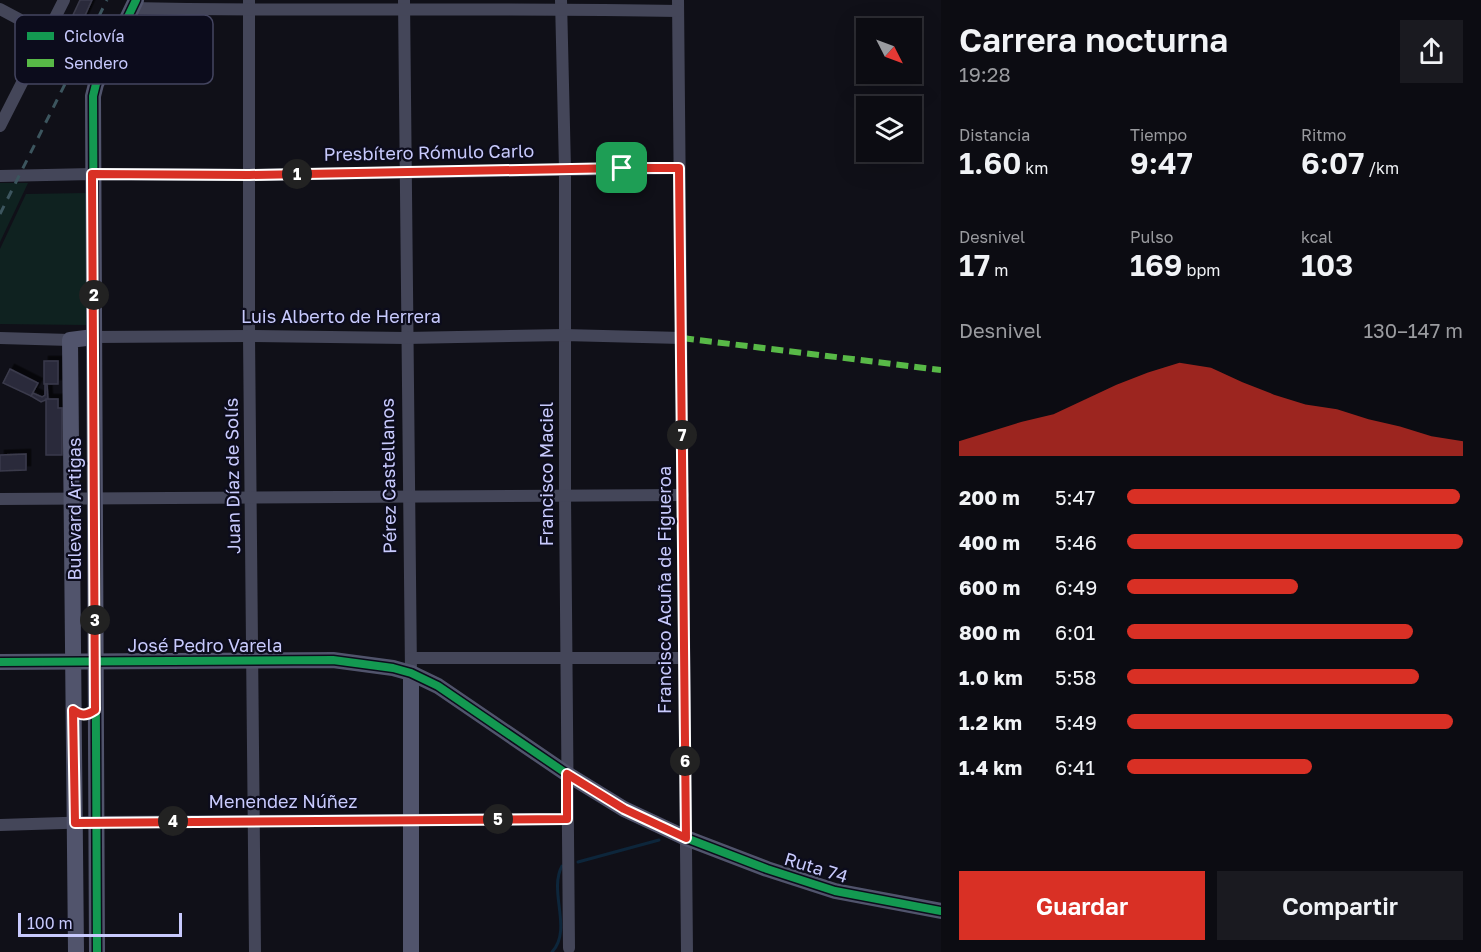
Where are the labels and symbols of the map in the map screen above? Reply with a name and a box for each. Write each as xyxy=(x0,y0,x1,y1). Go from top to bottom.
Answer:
legend xyxy=(15,15,213,84)
north arrow xyxy=(856,18,922,84)
text: Ciclovía xyxy=(64,26,124,46)
text: Sendero xyxy=(64,53,128,73)
street label: Presbítero Rómulo Carlo xyxy=(323,139,534,165)
pin xyxy=(596,142,647,193)
pin: 1 xyxy=(282,159,312,189)
pin: 2 xyxy=(79,280,109,310)
street label: Luis Alberto de Herrera xyxy=(241,305,441,327)
street label: Juan Díaz de Solís xyxy=(220,398,244,554)
street label: Pérez Castellanos xyxy=(376,398,400,554)
street label: Francisco Maciel xyxy=(535,401,557,546)
pin: 7 xyxy=(667,420,697,450)
street label: Bulevard Artigas xyxy=(63,438,85,580)
street label: Francisco Acuña de Figueroa xyxy=(653,466,675,714)
pin: 3 xyxy=(80,605,110,635)
street label: José Pedro Varela xyxy=(128,634,282,656)
pin: 6 xyxy=(670,746,700,776)
street label: Menendez Núñez xyxy=(209,790,357,812)
pin: 5 xyxy=(483,804,513,834)
pin: 4 xyxy=(158,806,188,836)
street label: Ruta 74 xyxy=(782,847,851,887)
scale bar xyxy=(18,910,182,938)

